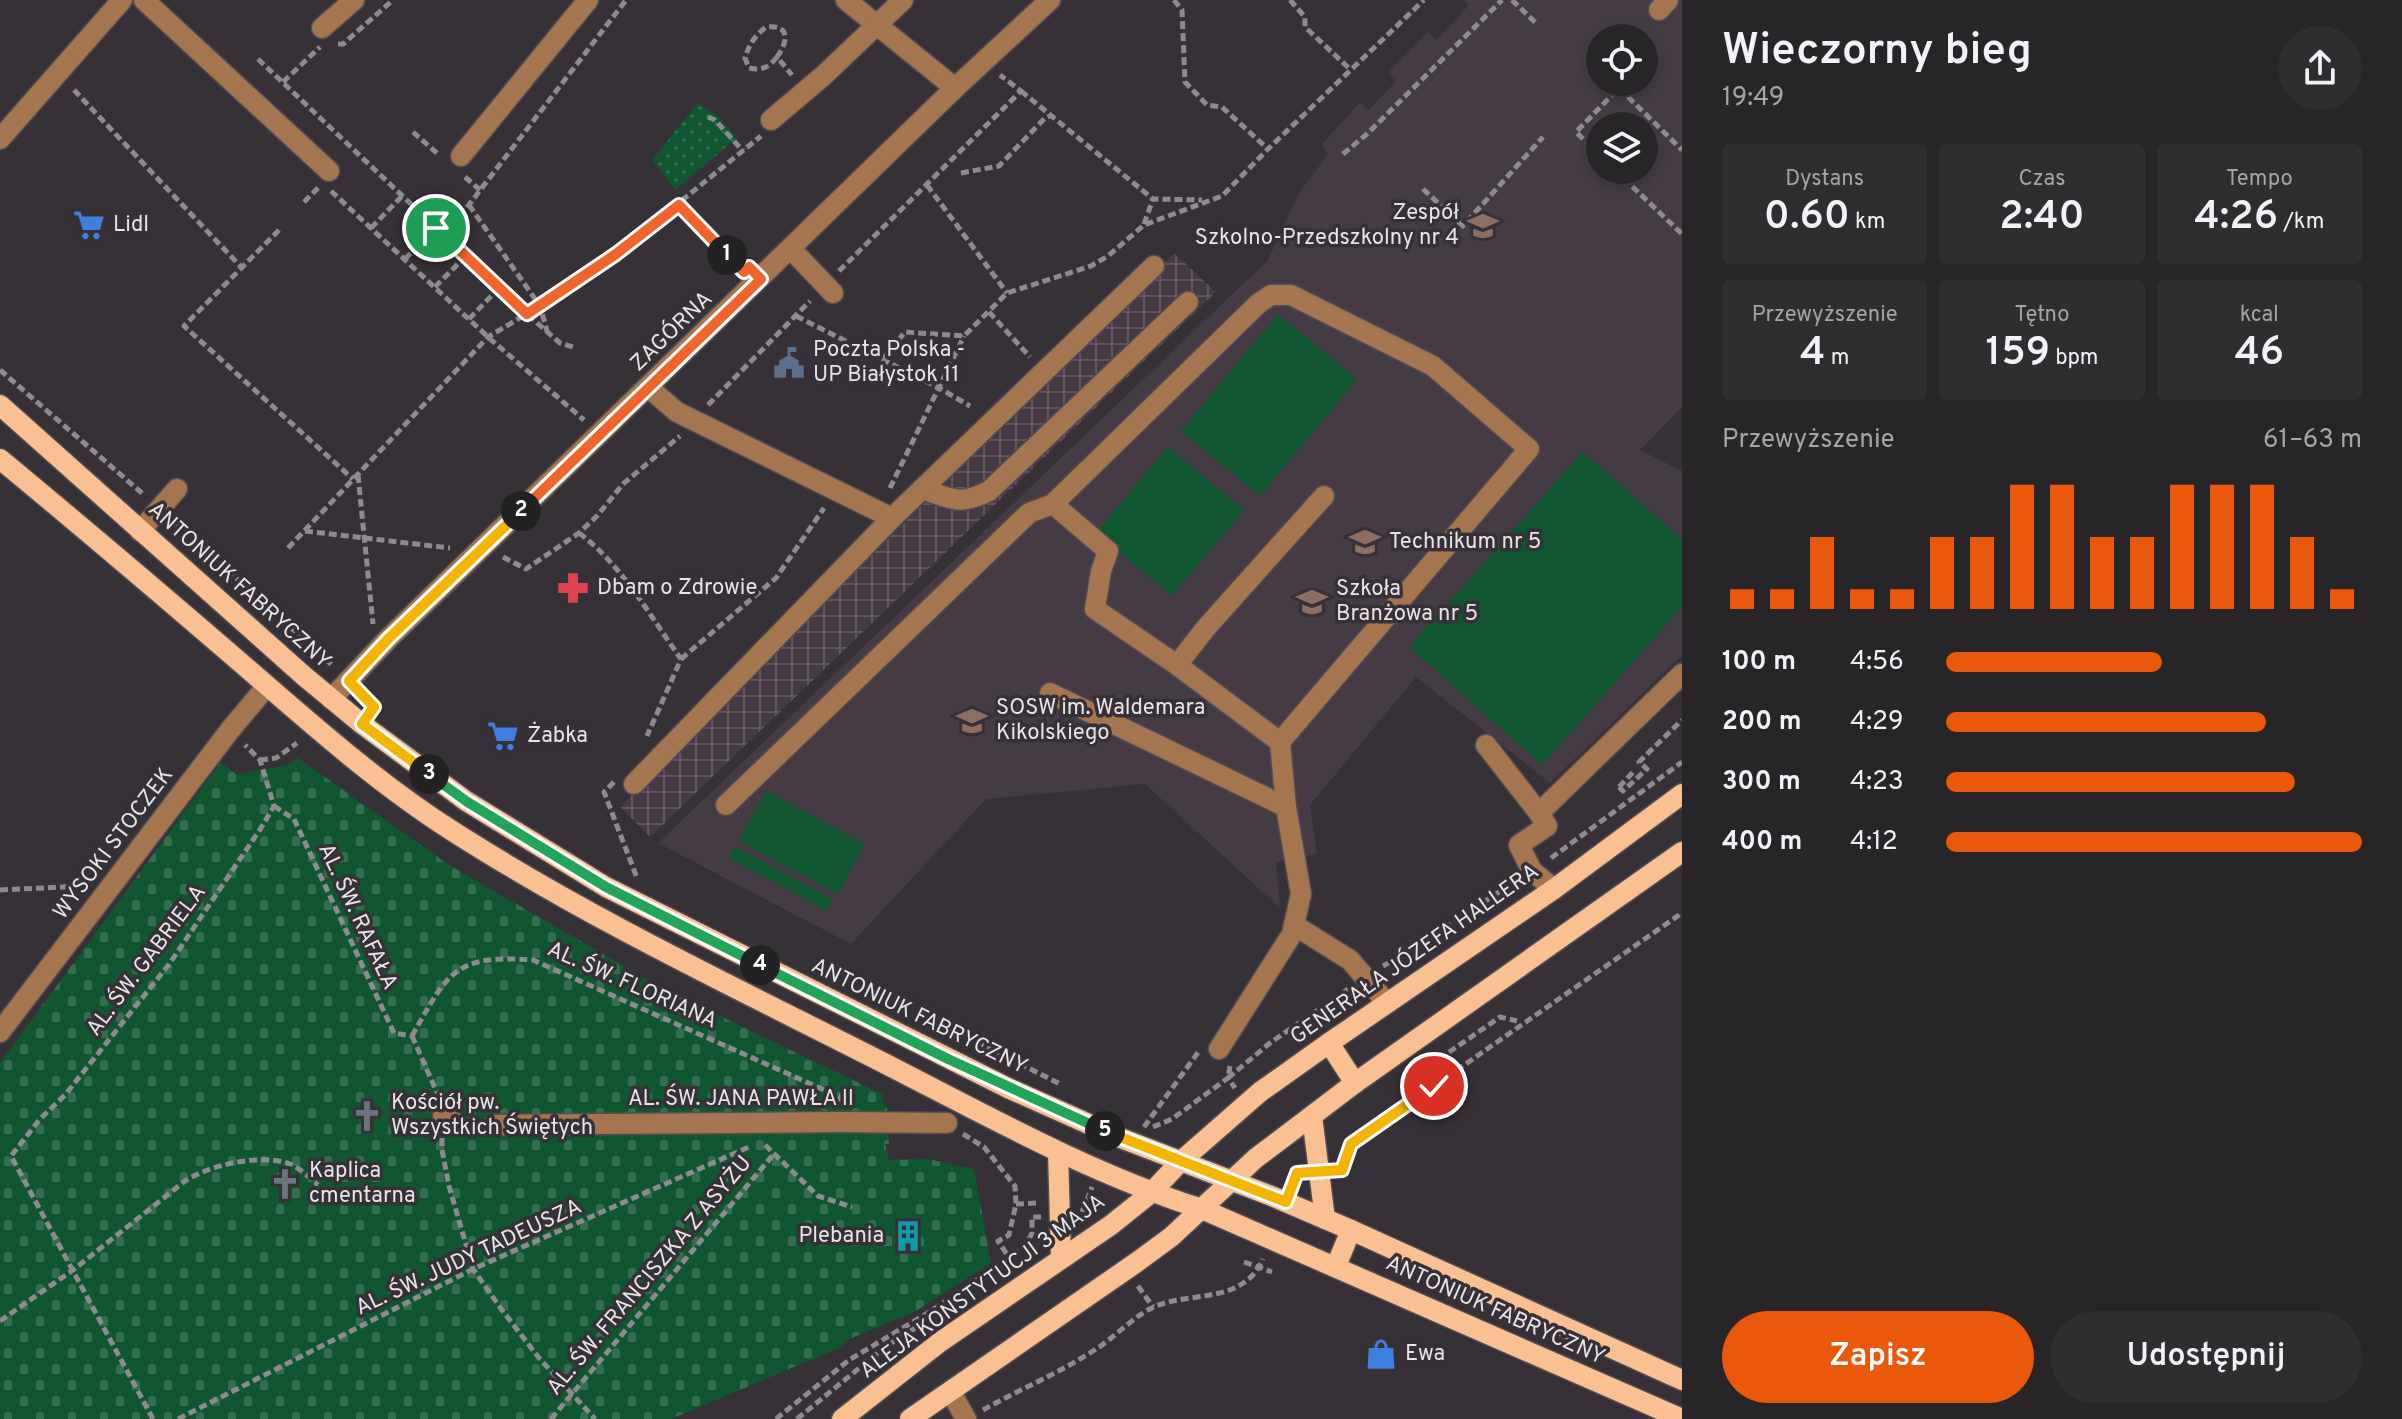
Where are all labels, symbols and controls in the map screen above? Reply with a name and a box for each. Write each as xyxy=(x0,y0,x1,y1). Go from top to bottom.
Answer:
map controls xyxy=(1586,24,1658,184)
button: locate xyxy=(1586,24,1658,96)
text: Wieczorny bieg xyxy=(1722,24,2032,80)
button: share xyxy=(2278,26,2362,110)
text: 19:49 xyxy=(1722,82,1784,115)
button: layers xyxy=(1586,112,1658,184)
text: Dystans xyxy=(1785,166,1864,193)
text: Czas xyxy=(2018,166,2066,193)
text: Tempo xyxy=(2226,166,2293,193)
text: 0.60 xyxy=(1764,193,1850,243)
text: 2:40 xyxy=(1999,193,2085,243)
text: 4:26 xyxy=(2194,193,2278,243)
pin xyxy=(402,194,470,262)
place label: Zespół Szkolno-Przedszkolny nr 4 xyxy=(1195,200,1459,252)
icon: arrive xyxy=(414,206,458,250)
supermarket icon: Lidl xyxy=(72,208,106,242)
school or university icon: Zespół Szkolno-Przedszkolny nr 4 xyxy=(1466,209,1500,243)
text: km xyxy=(1850,209,1886,236)
text: /km xyxy=(2278,209,2324,236)
place label: Lidl xyxy=(113,212,149,239)
pin: 1 xyxy=(707,235,747,275)
text: 1 xyxy=(723,241,731,268)
street label: ZAGÓRNA xyxy=(623,284,719,378)
text: Przewyższenie xyxy=(1752,302,1898,329)
text: Tętno xyxy=(2015,302,2069,329)
text: kcal xyxy=(2240,302,2279,329)
text: 4 xyxy=(1800,329,1825,379)
text: 159 xyxy=(1986,329,2050,379)
text: 46 xyxy=(2234,329,2284,379)
place label: Poczta Polska - UP Białystok 11 xyxy=(813,337,965,389)
text: m xyxy=(1825,345,1849,372)
text: bpm xyxy=(2050,345,2098,372)
public building icon: Poczta Polska - UP Białystok 11 xyxy=(772,346,806,380)
text: Przewyższenie xyxy=(1722,424,1895,457)
text: 61–63 m xyxy=(2263,424,2362,457)
pin: 2 xyxy=(501,491,541,531)
street label: ANTONIUK FABRYCZNY xyxy=(142,497,336,675)
text: 2 xyxy=(514,497,528,524)
school or university icon: Technikum nr 5 xyxy=(1348,525,1382,559)
place label: Technikum nr 5 xyxy=(1389,529,1541,556)
pharmacy icon: Dbam o Zdrowie xyxy=(556,571,590,605)
place label: Dbam o Zdrowie xyxy=(597,575,757,602)
place label: Szkoła Branżowa nr 5 xyxy=(1336,576,1478,628)
school or university icon: Szkoła Branżowa nr 5 xyxy=(1295,585,1329,619)
text: 100 m xyxy=(1722,646,1796,679)
text: 4:56 xyxy=(1850,646,1904,679)
place label: SOSW im. Waldemara Kikolskiego xyxy=(996,695,1205,747)
school or university icon: SOSW im. Waldemara Kikolskiego xyxy=(955,704,989,738)
text: 200 m xyxy=(1722,706,1801,739)
text: 4:29 xyxy=(1850,706,1903,739)
supermarket icon: Żabka xyxy=(486,719,520,753)
place label: Żabka xyxy=(527,721,588,750)
pin: 3 xyxy=(409,754,449,794)
text: 3 xyxy=(422,760,436,787)
street label: WYSOKI STOCZEK xyxy=(48,763,180,925)
text: 300 m xyxy=(1722,766,1801,799)
text: 4:23 xyxy=(1850,766,1904,799)
text: 400 m xyxy=(1722,826,1802,859)
text: 4:12 xyxy=(1850,826,1898,859)
street label: AL. ŚW. RAFAŁA xyxy=(311,838,405,994)
street label: GENERAŁA JÓZEFA HALLERA xyxy=(1284,856,1544,1051)
street label: AL. ŚW. GABRIELA xyxy=(79,878,213,1042)
street label: AL. ŚW. FLORIANA xyxy=(543,934,722,1036)
pin: 4 xyxy=(740,945,780,985)
text: 4 xyxy=(753,951,767,978)
street label: ANTONIUK FABRYCZNY xyxy=(806,953,1032,1081)
pin xyxy=(1400,1052,1468,1120)
icon: check xyxy=(1412,1064,1456,1108)
street label: AL. ŚW. JANA PAWŁA II xyxy=(628,1083,854,1113)
place label: Kościół pw. Wszystkich Świętych xyxy=(391,1090,593,1142)
church icon: Kościół pw. Wszystkich Świętych xyxy=(350,1099,384,1133)
pin: 5 xyxy=(1085,1111,1125,1151)
text: 5 xyxy=(1098,1117,1112,1144)
street label: AL. ŚW. FRANCISZKA Z ASYŻU xyxy=(540,1149,758,1401)
place label: Kaplica cmentarna xyxy=(309,1158,416,1210)
church icon: Kaplica cmentarna xyxy=(268,1167,302,1201)
street label: ALEJA KONSTYTUCJI 3 MAJA xyxy=(855,1189,1111,1385)
street label: AL. ŚW. JUDY TADEUSZA xyxy=(350,1191,586,1322)
building icon: Plebania xyxy=(891,1219,925,1253)
place label: Plebania xyxy=(798,1223,884,1250)
street label: ANTONIUK FABRYCZNY xyxy=(1381,1250,1609,1372)
button: Zapisz xyxy=(1722,1311,2034,1403)
button: Udostępnij xyxy=(2050,1311,2362,1403)
shop icon: Ewa xyxy=(1364,1337,1398,1371)
place label: Ewa xyxy=(1405,1341,1445,1368)

